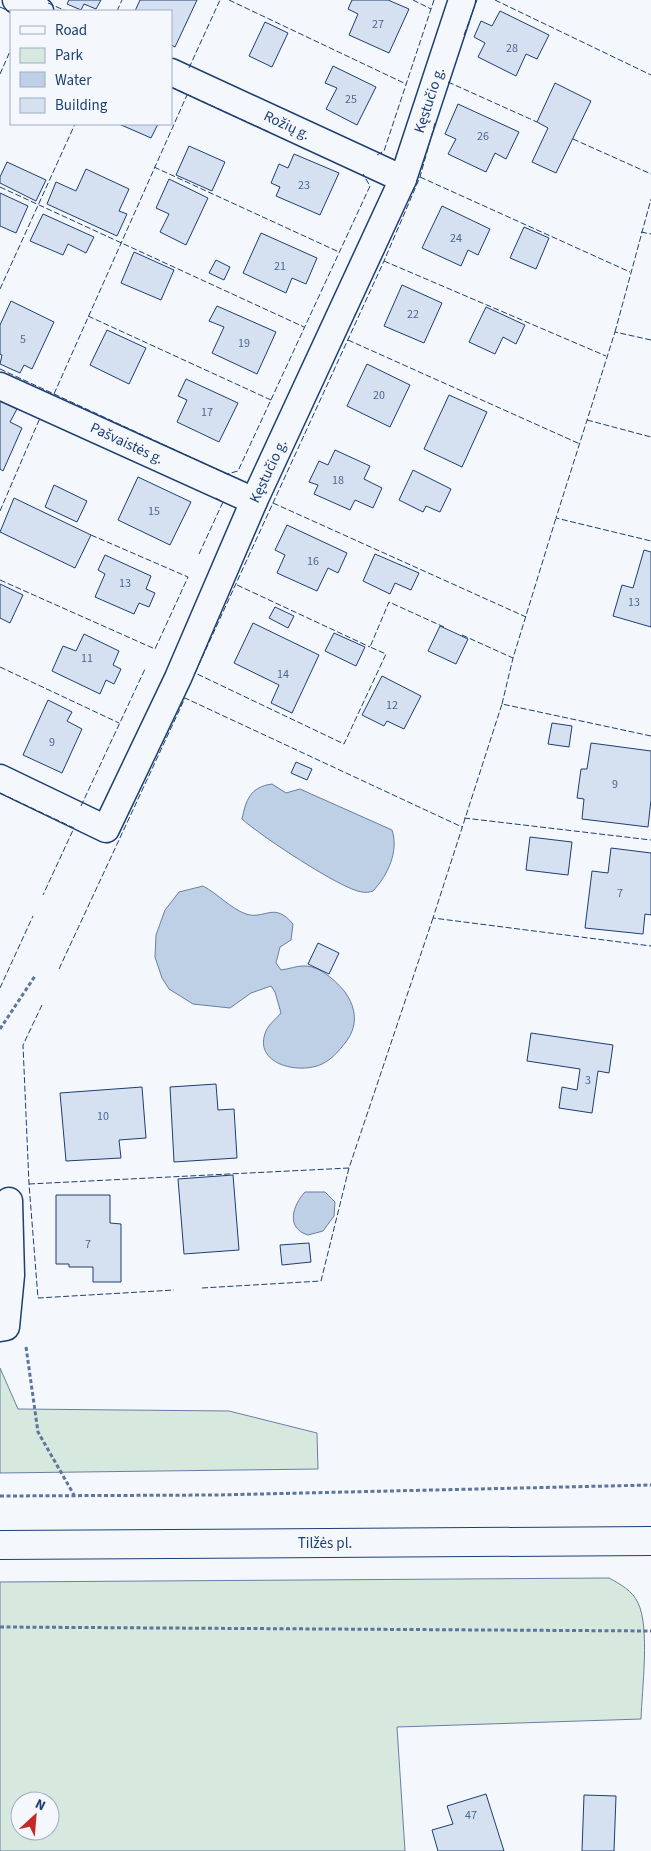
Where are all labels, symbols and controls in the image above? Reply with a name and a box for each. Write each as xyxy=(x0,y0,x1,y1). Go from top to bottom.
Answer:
legend xyxy=(10,10,172,125)
house number: 27 xyxy=(372,16,384,33)
text: Road xyxy=(55,20,87,41)
house number: 28 xyxy=(506,40,518,57)
text: Park xyxy=(55,45,84,66)
street label: Kęstučio g. xyxy=(409,64,450,136)
text: Water xyxy=(55,70,92,91)
house number: 25 xyxy=(345,91,357,108)
text: Building xyxy=(55,95,108,116)
street label: Rožių g. xyxy=(260,106,313,145)
house number: 26 xyxy=(477,128,489,145)
house number: 23 xyxy=(298,177,310,194)
house number: 24 xyxy=(450,230,462,247)
house number: 21 xyxy=(274,258,286,275)
house number: 22 xyxy=(407,306,419,323)
house number: 5 xyxy=(20,331,26,348)
house number: 19 xyxy=(238,335,250,352)
house number: 20 xyxy=(373,387,385,404)
house number: 17 xyxy=(201,404,213,421)
street label: Pašvaistės g. xyxy=(87,417,167,470)
street label: Kęstučio g. xyxy=(245,436,292,507)
house number: 18 xyxy=(332,472,344,489)
house number: 15 xyxy=(148,503,160,520)
house number: 16 xyxy=(307,553,319,570)
house number: 13 xyxy=(119,575,131,592)
house number: 13 xyxy=(628,594,640,611)
house number: 11 xyxy=(81,650,93,667)
house number: 14 xyxy=(277,666,289,683)
house number: 12 xyxy=(386,697,398,714)
house number: 9 xyxy=(49,734,55,751)
house number: 9 xyxy=(612,776,618,793)
house number: 7 xyxy=(617,885,623,902)
house number: 3 xyxy=(585,1072,591,1089)
house number: 10 xyxy=(97,1108,109,1125)
house number: 7 xyxy=(85,1236,91,1253)
street label: Tilžės pl. xyxy=(298,1533,352,1554)
north arrow xyxy=(10,1791,60,1841)
text: N xyxy=(32,1794,49,1816)
house number: 47 xyxy=(465,1807,477,1824)

